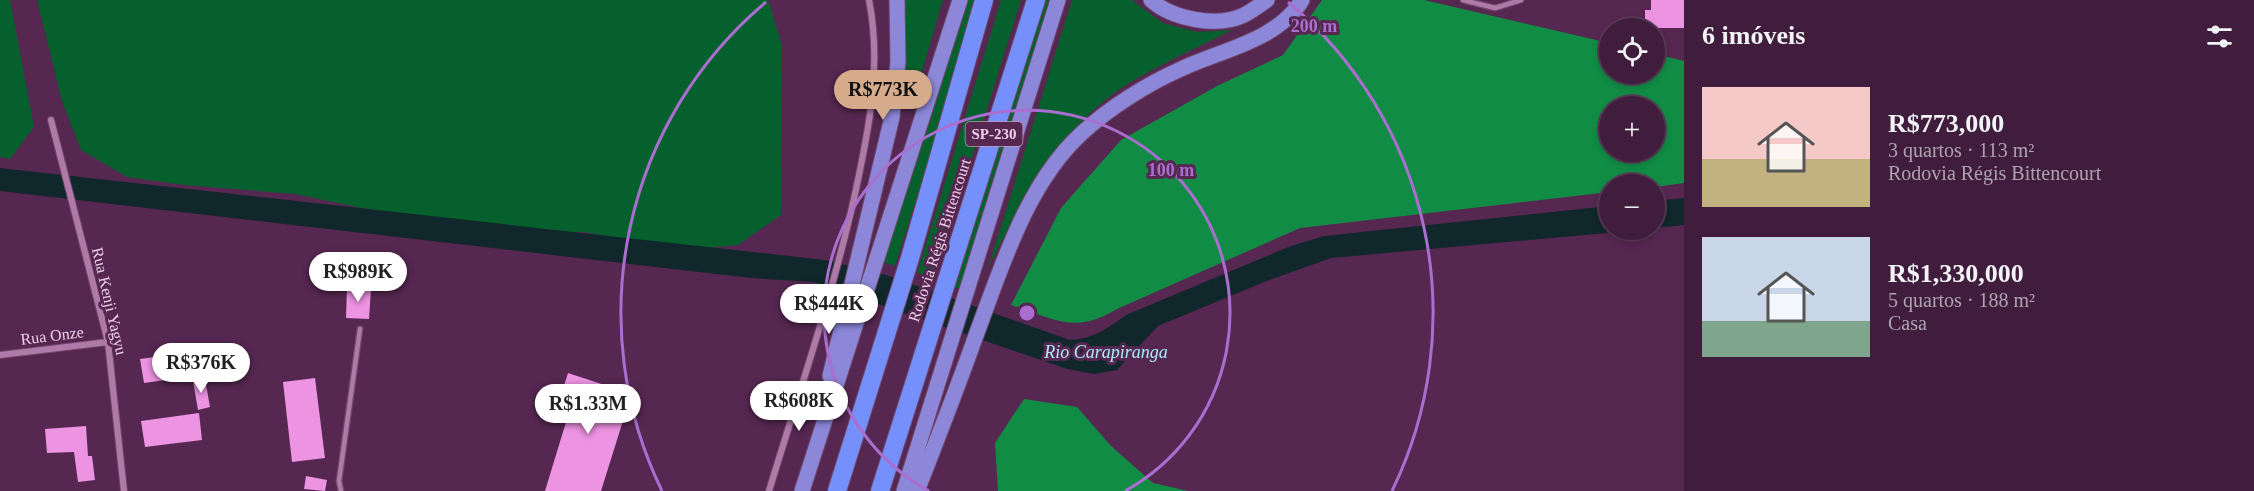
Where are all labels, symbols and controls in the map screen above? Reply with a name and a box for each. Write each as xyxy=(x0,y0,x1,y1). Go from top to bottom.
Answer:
text: 200 m xyxy=(1291,16,1337,36)
map controls xyxy=(1599,18,1665,240)
button: locate xyxy=(1599,18,1665,84)
icon: filters xyxy=(2203,20,2236,53)
text: 6 imóveis xyxy=(1702,21,1805,50)
pin: R$773K xyxy=(834,70,932,121)
text: R$773K xyxy=(848,78,918,100)
button: + xyxy=(1599,96,1665,162)
text: R$773,000 xyxy=(1888,109,2004,138)
icon: home xyxy=(1750,111,1822,183)
road number: SP-230 xyxy=(966,122,1022,146)
text: 3 quartos · 113 m² xyxy=(1888,139,2034,161)
street label: Rodovia Régis Bittencourt xyxy=(905,156,975,324)
text: 100 m xyxy=(1148,160,1194,180)
text: Rodovia Régis Bittencourt xyxy=(1888,162,2101,184)
button: − xyxy=(1599,174,1665,240)
street label: Rua Kenji Yagyu xyxy=(88,246,130,357)
pin: R$989K xyxy=(309,252,407,303)
text: R$1,330,000 xyxy=(1888,259,2024,288)
text: R$989K xyxy=(323,260,393,282)
icon: home xyxy=(1750,261,1822,333)
pin: R$444K xyxy=(780,284,878,335)
text: 5 quartos · 188 m² xyxy=(1888,289,2035,311)
text: R$444K xyxy=(794,292,864,314)
centre of rings xyxy=(1017,303,1037,323)
text: Casa xyxy=(1888,312,1927,334)
street label: Rua Onze xyxy=(19,323,85,348)
water label: Rio Carapiranga xyxy=(1043,342,1168,362)
pin: R$376K xyxy=(152,343,250,394)
text: R$376K xyxy=(166,351,236,373)
pin: R$608K xyxy=(750,381,848,432)
pin: R$1.33M xyxy=(533,384,643,435)
text: R$608K xyxy=(764,389,834,411)
text: R$1.33M xyxy=(549,392,627,414)

